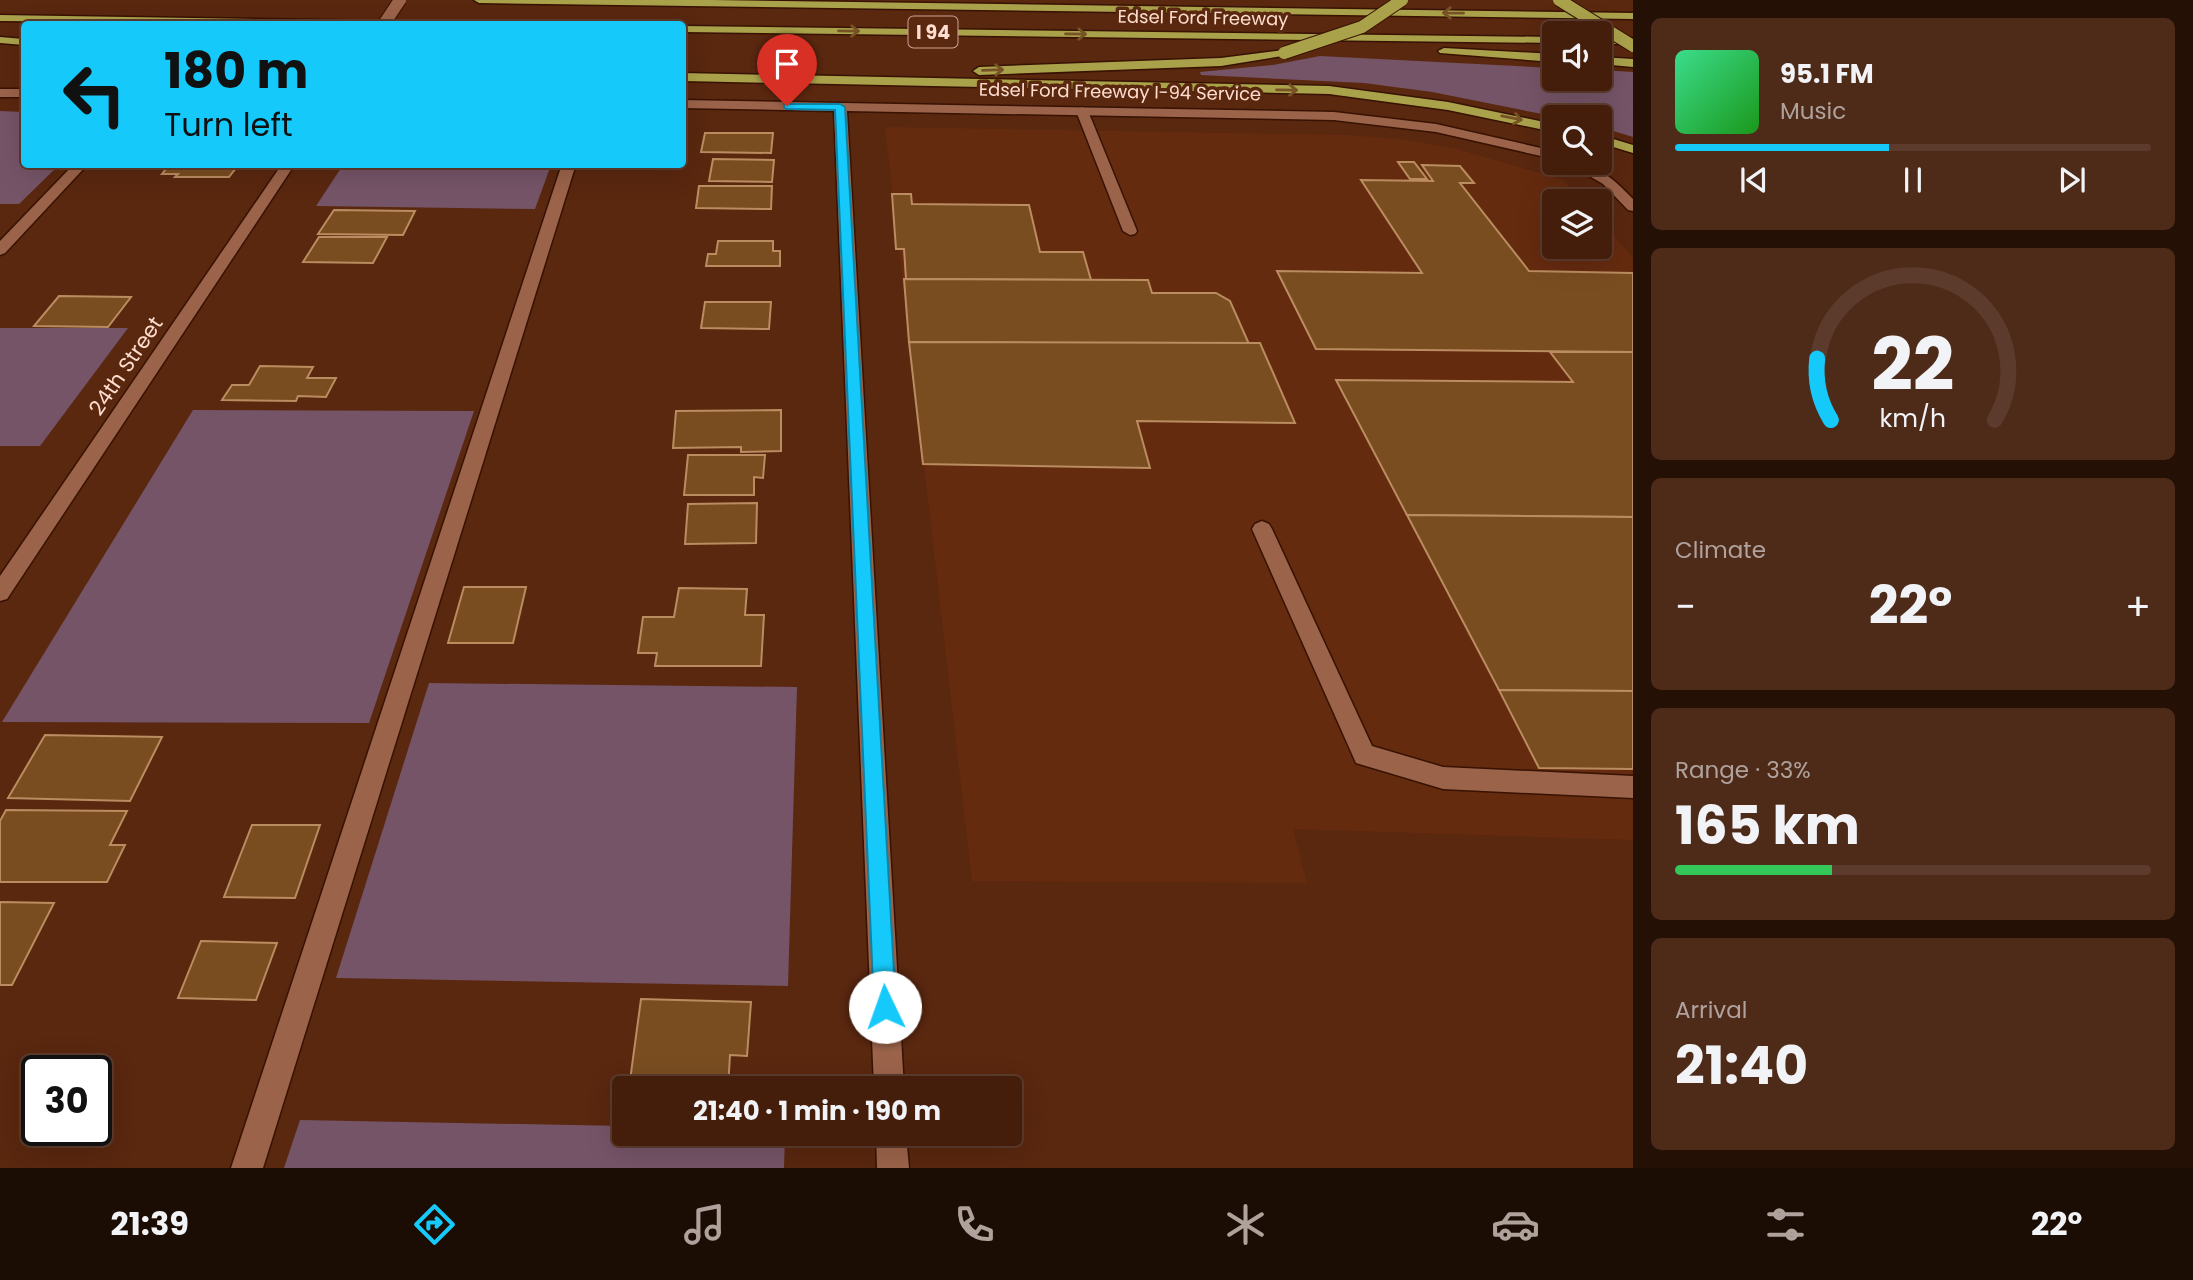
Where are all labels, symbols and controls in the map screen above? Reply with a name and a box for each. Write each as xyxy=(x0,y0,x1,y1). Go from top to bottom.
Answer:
street label: Edsel Ford Freeway xyxy=(1117,4,1289,31)
one-way arrow xyxy=(1442,6,1465,20)
road number: I 94 xyxy=(908,16,958,48)
map controls xyxy=(1542,21,1612,259)
button: sound xyxy=(1542,21,1612,91)
one-way arrow xyxy=(837,24,860,38)
one-way arrow xyxy=(1064,27,1087,40)
pin xyxy=(757,34,817,106)
text: 180 m xyxy=(164,37,308,105)
icon: arrive xyxy=(768,45,806,83)
icon: left xyxy=(49,49,140,140)
text: 95.1 FM xyxy=(1780,56,1874,92)
one-way arrow xyxy=(981,64,1004,77)
street label: Edsel Ford Freeway I-94 Service xyxy=(979,77,1261,106)
one-way arrow xyxy=(1275,83,1298,96)
text: Music xyxy=(1780,95,1846,127)
text: Turn left xyxy=(164,102,293,147)
button: search xyxy=(1542,105,1612,175)
one-way arrow xyxy=(1500,112,1523,126)
icon: previous xyxy=(1735,161,1773,199)
icon: pause xyxy=(1894,161,1932,199)
icon: next xyxy=(2053,161,2091,199)
button: layers xyxy=(1542,189,1612,259)
street label: 24th Street xyxy=(82,311,169,421)
text: 22 xyxy=(1871,314,1955,415)
text: km/h xyxy=(1880,401,1946,436)
text: Climate xyxy=(1675,534,1766,566)
text: 22° xyxy=(1869,569,1952,642)
text: − xyxy=(1675,580,1696,633)
text: + xyxy=(2125,580,2151,633)
text: Range · 33% xyxy=(1675,754,1811,786)
text: 165 km xyxy=(1675,789,1860,862)
position arrow xyxy=(848,970,922,1044)
text: Arrival xyxy=(1675,994,1747,1026)
text: 21:40 xyxy=(1675,1029,1808,1102)
speed limit sign: 30 xyxy=(21,1055,112,1146)
text: 21:40 · 1 min · 190 m xyxy=(693,1093,941,1129)
icon: directions xyxy=(410,1200,459,1249)
icon: music xyxy=(680,1200,729,1249)
icon: phone xyxy=(950,1200,999,1249)
icon: climate xyxy=(1221,1200,1270,1249)
icon: car xyxy=(1491,1200,1540,1249)
icon: filters xyxy=(1761,1200,1810,1249)
text: 21:39 xyxy=(111,1201,189,1246)
text: 22° xyxy=(2031,1201,2082,1246)

